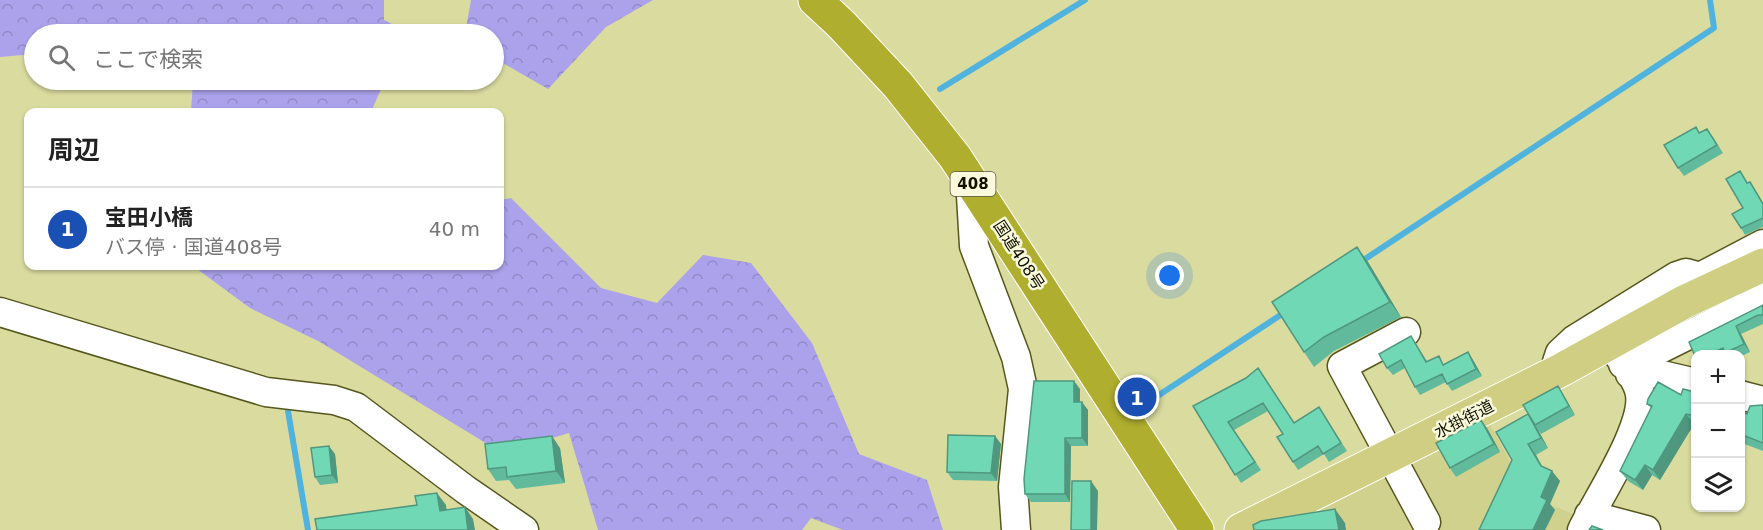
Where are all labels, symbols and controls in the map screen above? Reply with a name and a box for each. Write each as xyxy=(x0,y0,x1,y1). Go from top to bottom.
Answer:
search box xyxy=(24,24,504,90)
icon: search xyxy=(45,41,78,74)
text: ここで検索 xyxy=(93,47,203,72)
text: 周辺 xyxy=(48,135,100,165)
road number: 408 xyxy=(950,172,996,196)
text: 宝田小橋 xyxy=(105,205,193,230)
text: 1 xyxy=(61,217,74,241)
text: 40 m xyxy=(429,217,480,241)
street label: 国道408号 xyxy=(990,217,1048,293)
text: バス停 · 国道408号 xyxy=(105,235,282,259)
your location xyxy=(1155,261,1184,290)
map controls xyxy=(1691,350,1745,512)
button: + xyxy=(1691,350,1745,404)
pin: 1 xyxy=(1118,374,1156,420)
street label: 水掛街道 xyxy=(1431,396,1497,442)
button: − xyxy=(1691,404,1745,458)
button: layers xyxy=(1691,458,1745,512)

